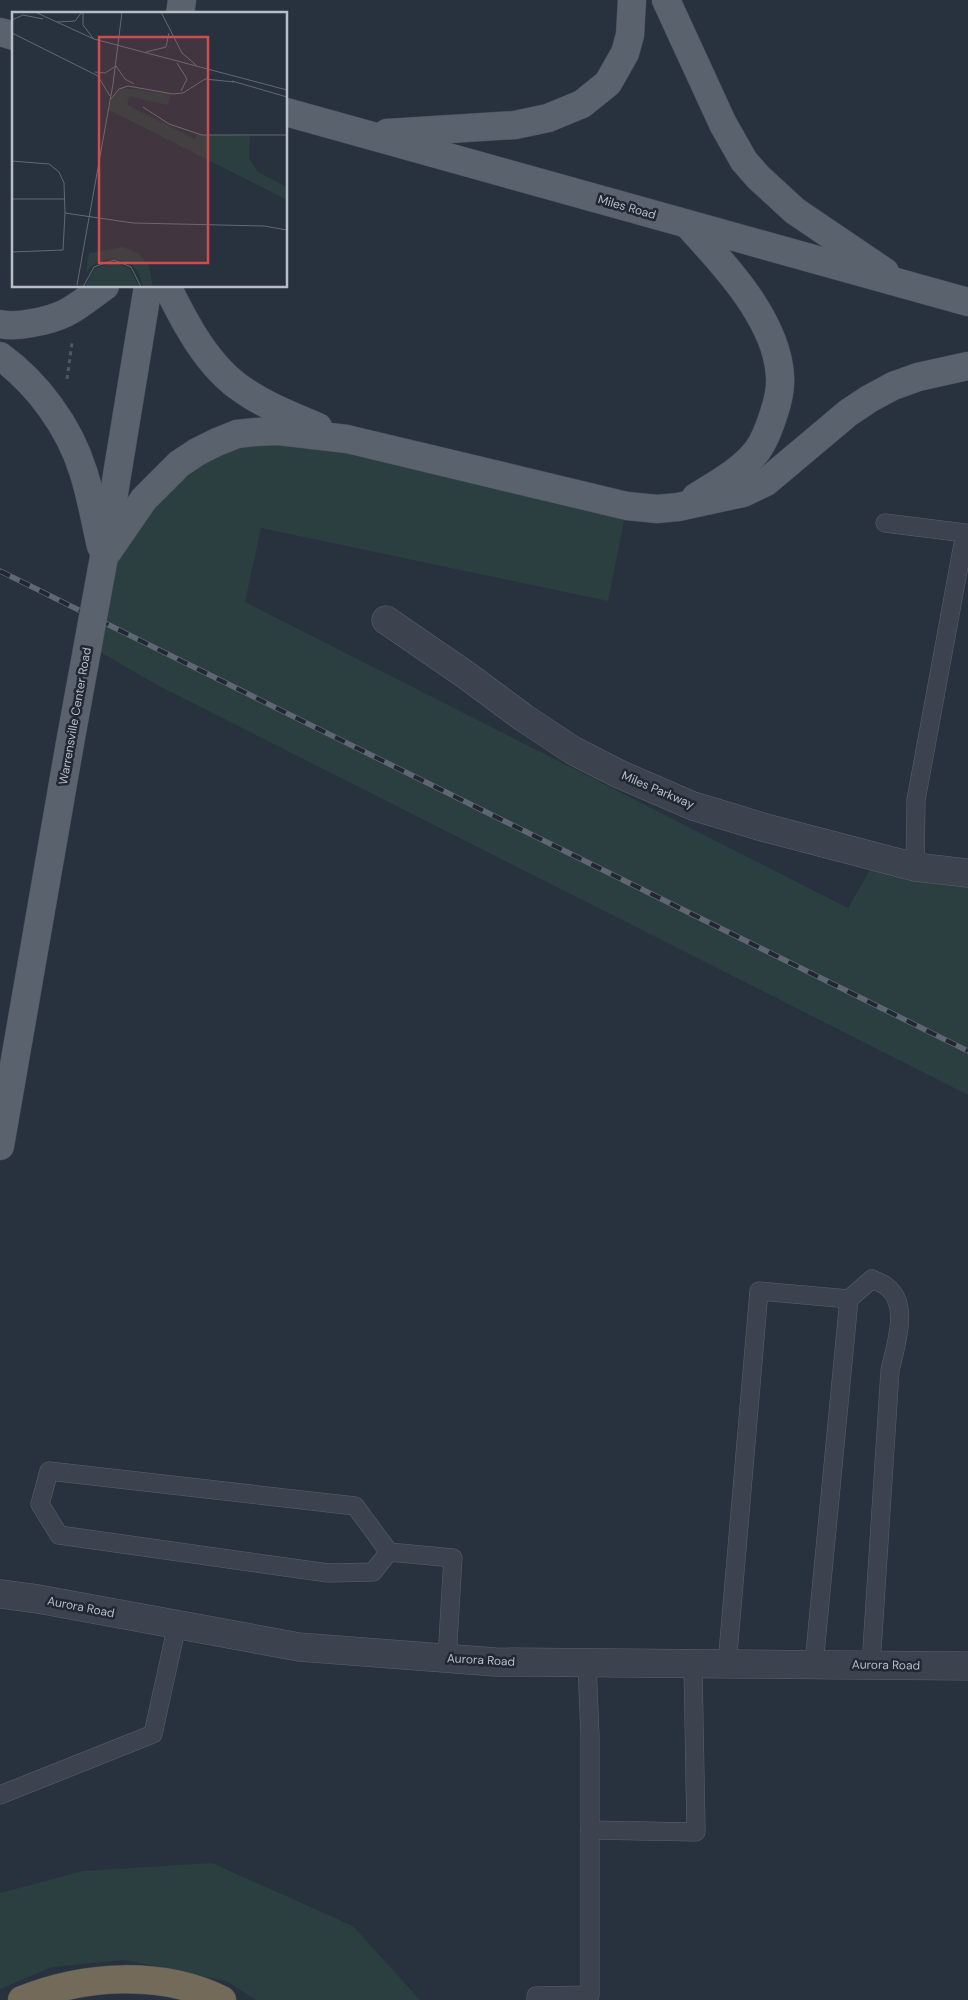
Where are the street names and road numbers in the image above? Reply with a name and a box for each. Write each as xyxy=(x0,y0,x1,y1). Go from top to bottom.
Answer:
street label: Miles Road xyxy=(596,191,658,223)
street label: Warrensville Center Road xyxy=(55,646,95,786)
street label: Miles Parkway xyxy=(619,768,697,813)
street label: Aurora Road xyxy=(46,1593,116,1621)
street label: Aurora Road xyxy=(447,1650,515,1670)
street label: Aurora Road xyxy=(852,1656,920,1674)

